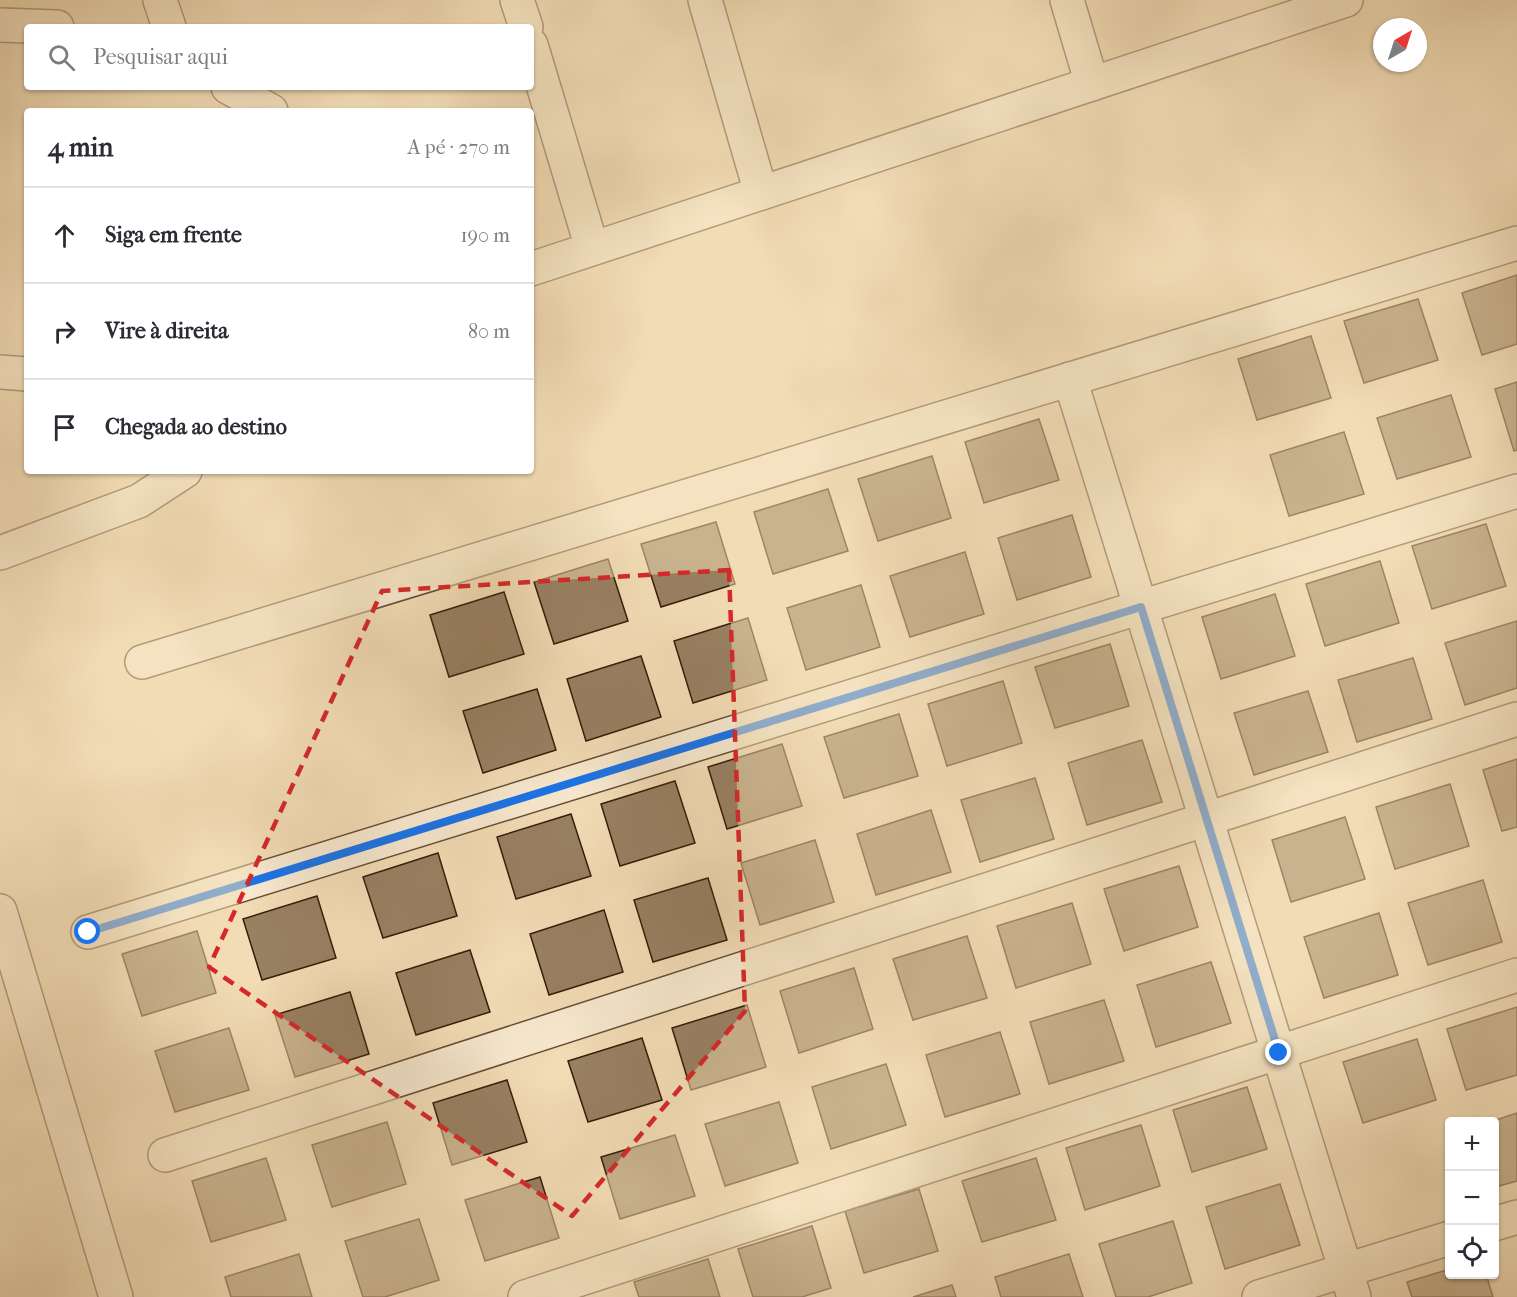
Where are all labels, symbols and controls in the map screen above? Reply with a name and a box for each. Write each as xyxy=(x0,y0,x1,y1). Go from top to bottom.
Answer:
north arrow xyxy=(1373,18,1427,72)
search box xyxy=(24,24,534,90)
icon: search xyxy=(45,41,78,74)
text: Pesquisar aqui xyxy=(93,44,228,70)
text: 4 min xyxy=(48,132,113,163)
text: A pé · 270 m xyxy=(408,136,510,159)
icon: ahead xyxy=(48,219,81,252)
text: Siga em frente xyxy=(105,222,242,248)
text: 190 m xyxy=(460,224,510,247)
icon: right xyxy=(48,315,81,348)
text: Vire à direita xyxy=(105,318,228,344)
text: 80 m xyxy=(468,320,510,343)
icon: arrive xyxy=(48,411,81,444)
text: Chegada ao destino xyxy=(105,414,287,440)
route start xyxy=(74,918,100,944)
route end xyxy=(1265,1039,1291,1065)
map controls xyxy=(1445,1117,1499,1279)
button: + xyxy=(1445,1117,1499,1171)
button: − xyxy=(1445,1171,1499,1225)
button: locate xyxy=(1445,1225,1499,1279)

